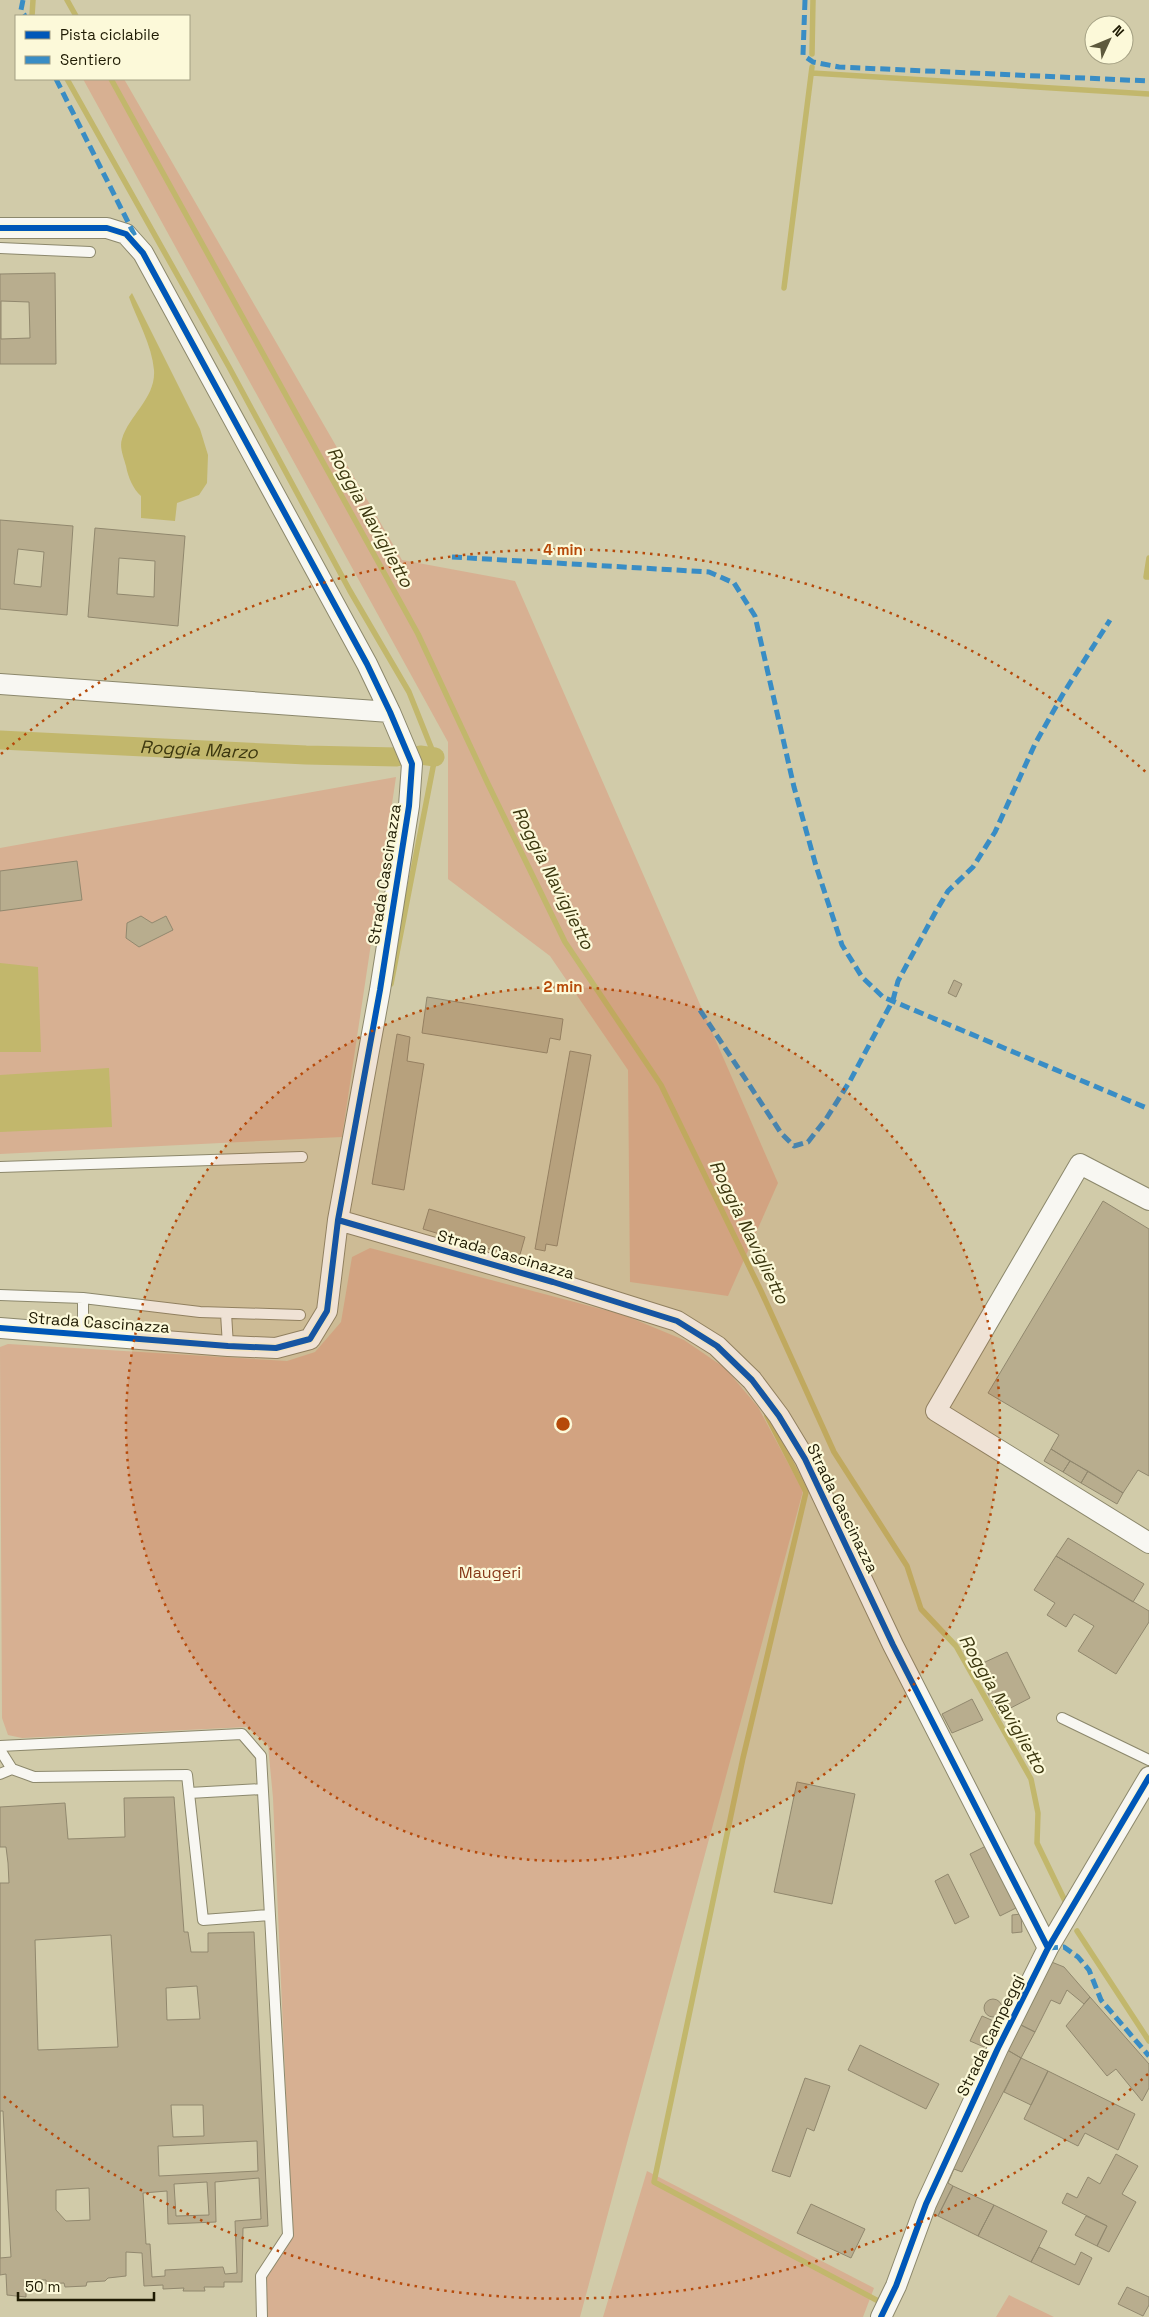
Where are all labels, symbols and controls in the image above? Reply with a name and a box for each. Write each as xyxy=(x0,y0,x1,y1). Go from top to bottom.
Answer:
legend xyxy=(15,15,190,80)
north arrow xyxy=(1084,15,1134,65)
text: N xyxy=(1109,21,1128,41)
text: Pista ciclabile xyxy=(60,25,160,44)
text: Sentiero xyxy=(60,50,121,69)
water label: Roggia Naviglietto xyxy=(322,442,419,592)
text: 4 min xyxy=(543,540,583,559)
water label: Roggia Marzo xyxy=(139,735,259,764)
street label: Strada Cascinazza xyxy=(363,802,406,946)
water label: Roggia Naviglietto xyxy=(508,803,600,954)
text: 2 min xyxy=(544,977,582,996)
water label: Roggia Naviglietto xyxy=(705,1156,795,1308)
street label: Strada Cascinazza xyxy=(435,1225,577,1284)
street label: Strada Cascinazza xyxy=(28,1307,170,1338)
centre of rings xyxy=(554,1415,572,1433)
street label: Strada Cascinazza xyxy=(802,1440,883,1577)
park label: Maugeri xyxy=(459,1562,521,1583)
water label: Roggia Naviglietto xyxy=(954,1630,1053,1778)
street label: Strada Campeggi xyxy=(952,1971,1029,2100)
scale bar xyxy=(18,2270,154,2302)
text: 50 m xyxy=(25,2277,60,2296)

